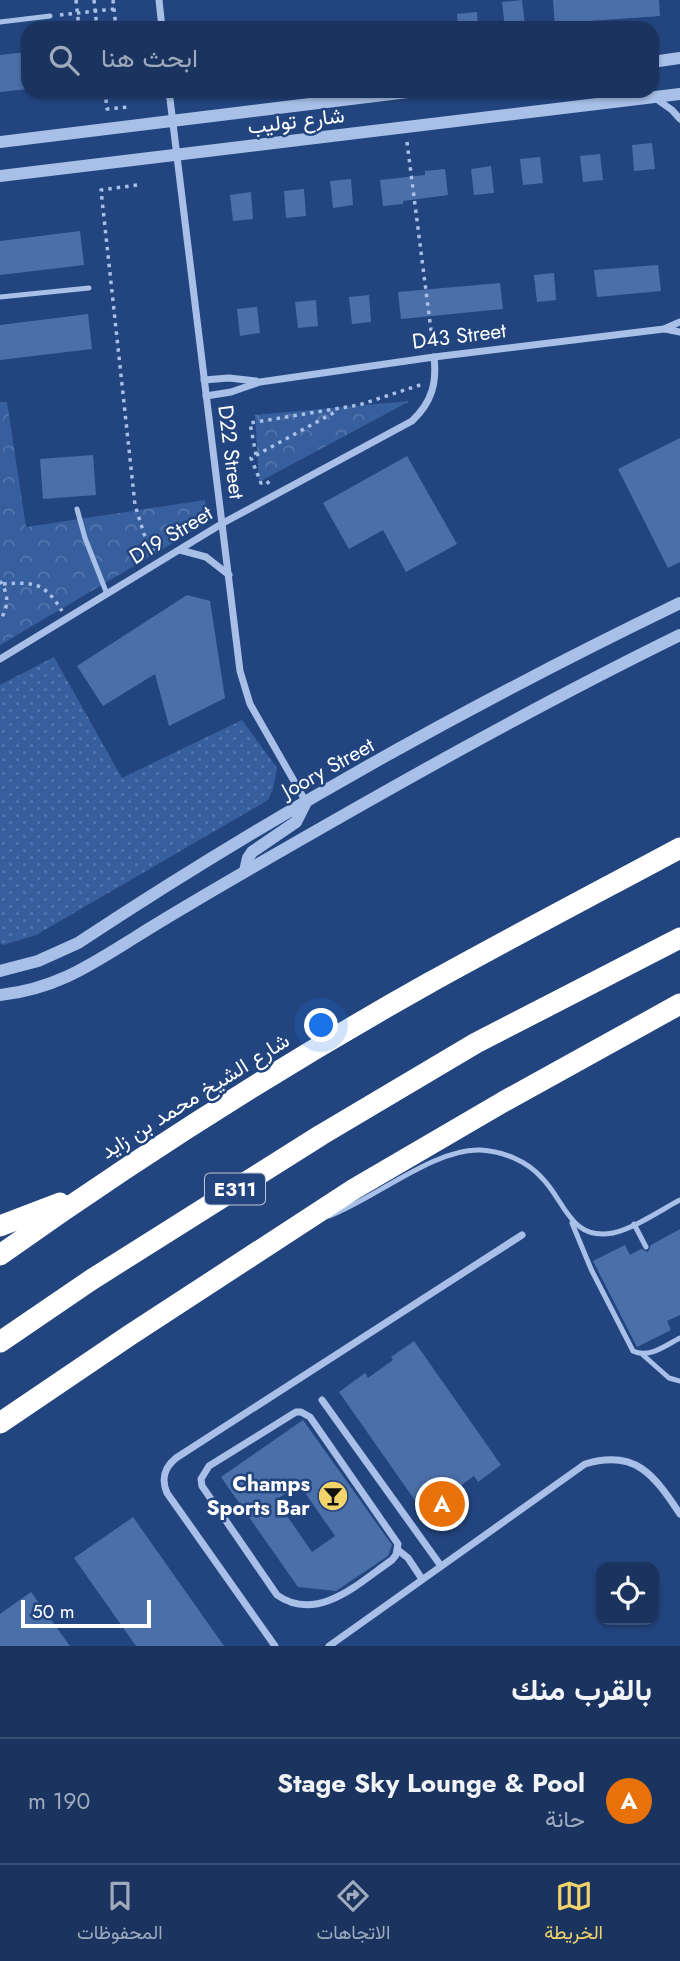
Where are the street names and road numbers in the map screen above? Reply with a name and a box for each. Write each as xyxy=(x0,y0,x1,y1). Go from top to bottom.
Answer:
street label: شارع توليب xyxy=(246,100,346,142)
street label: D43 Street xyxy=(410,315,508,357)
street label: D22 Street xyxy=(210,403,252,501)
street label: D19 Street xyxy=(124,498,218,572)
street label: Joory Street xyxy=(274,730,380,807)
street label: شارع الشيخ محمد بن زايد xyxy=(95,1026,295,1166)
road number: E311 xyxy=(205,1174,265,1204)

